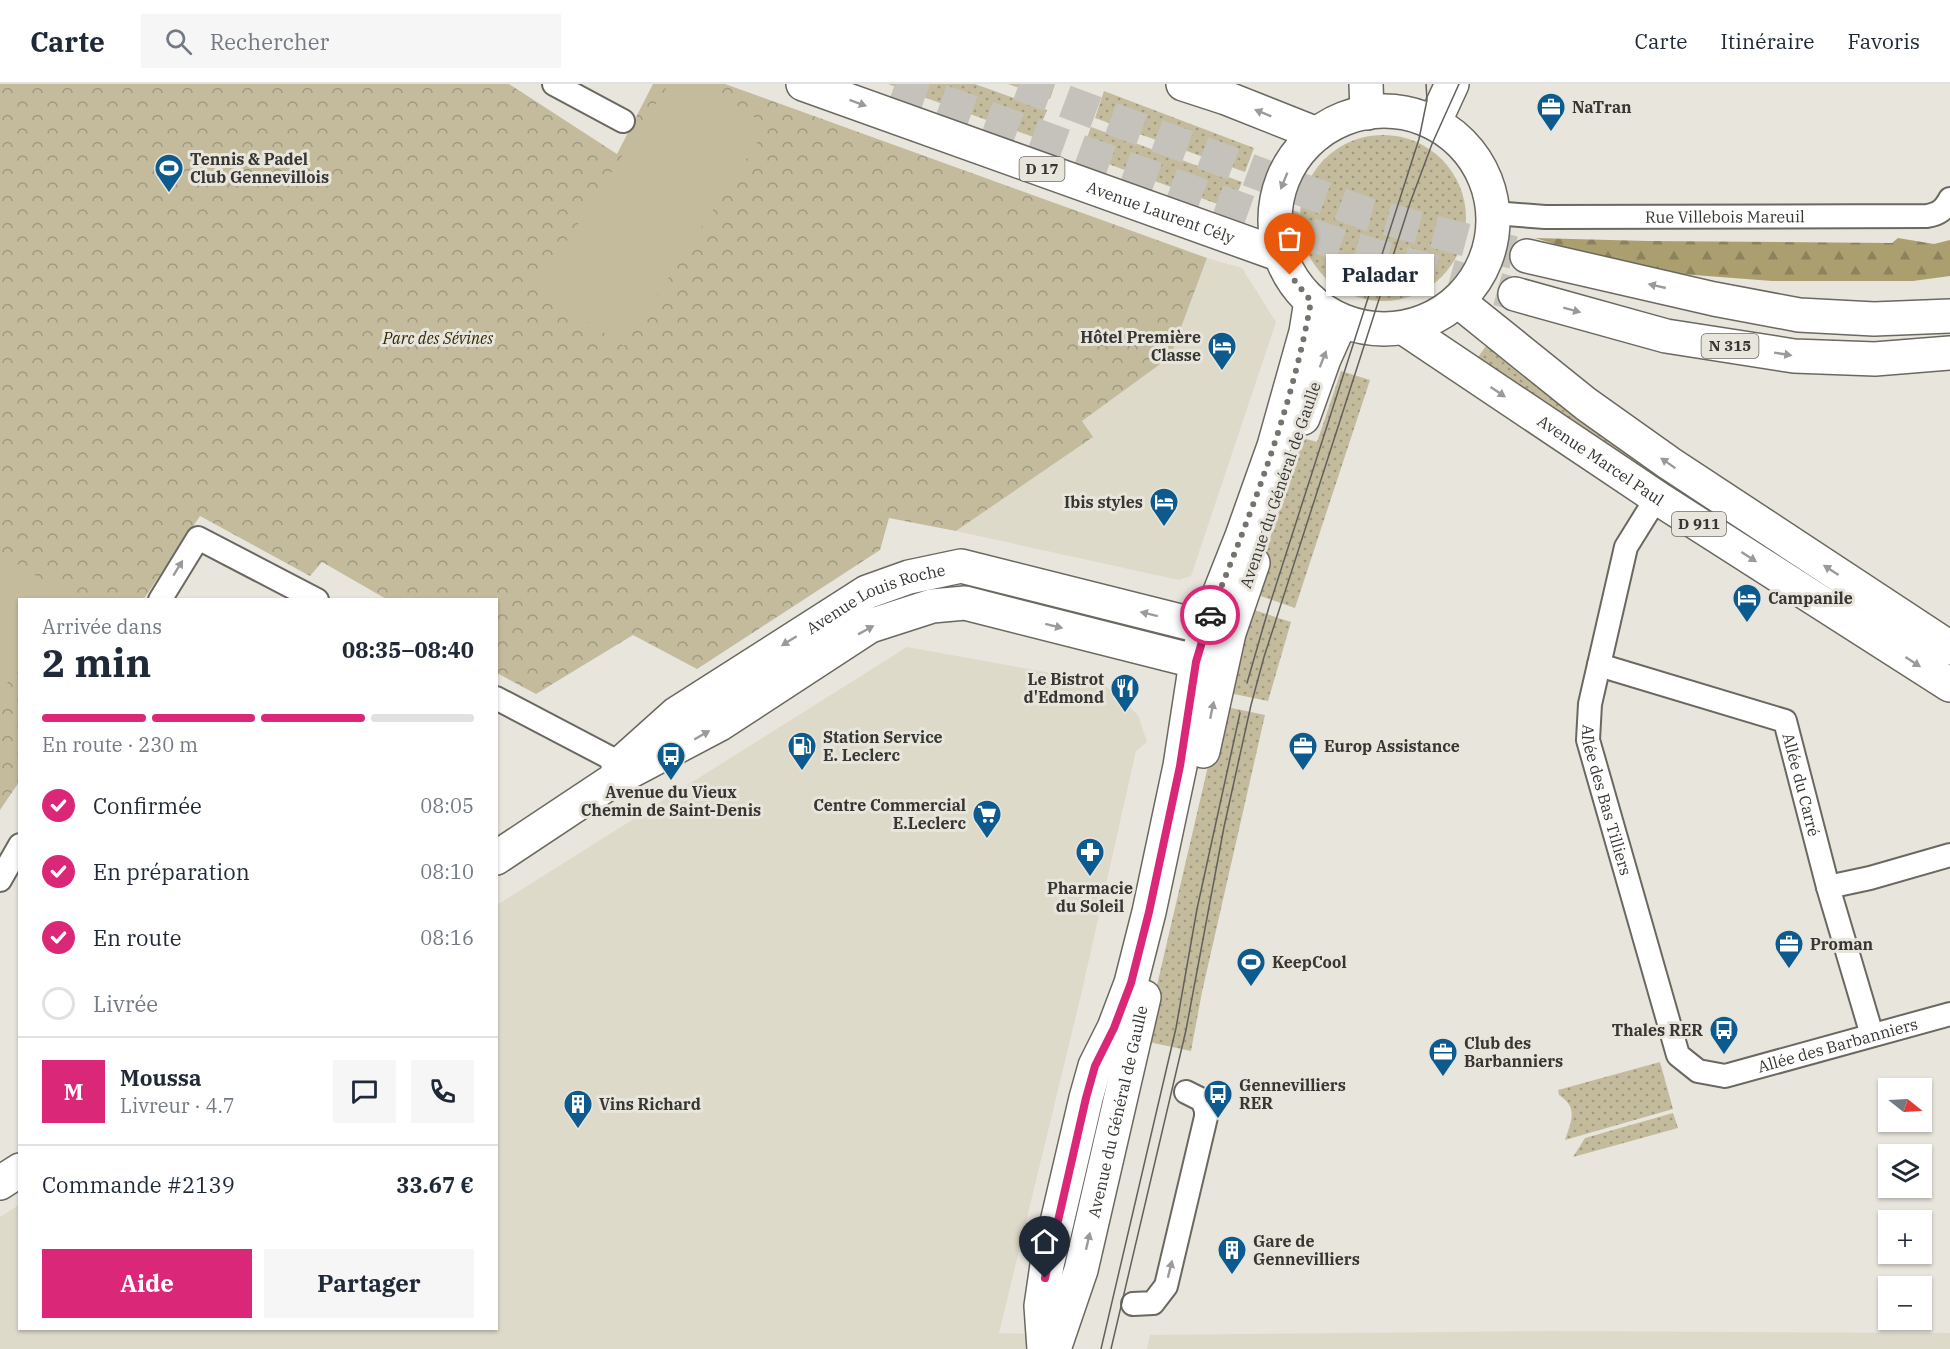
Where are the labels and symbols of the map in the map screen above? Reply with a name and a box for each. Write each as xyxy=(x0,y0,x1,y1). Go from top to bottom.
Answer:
office icon: NaTran xyxy=(1535,91,1567,133)
place label: NaTran xyxy=(1572,97,1632,117)
one-way arrow xyxy=(849,99,867,108)
one-way arrow xyxy=(1253,108,1271,118)
place label: Tennis & Padel Club Gennevillois xyxy=(190,149,329,187)
sports icon: Tennis & Padel Club Gennevillois xyxy=(153,152,185,194)
road number: D 17 xyxy=(1020,157,1064,181)
one-way arrow xyxy=(1278,172,1288,190)
street label: Avenue Laurent Cély xyxy=(1084,176,1238,248)
street label: Rue Villebois Mareuil xyxy=(1645,206,1805,227)
pin xyxy=(1264,213,1315,275)
callout: Paladar xyxy=(1326,254,1434,296)
one-way arrow xyxy=(1647,280,1666,290)
one-way arrow xyxy=(1563,306,1581,315)
place label: Hôtel Première Classe xyxy=(1080,327,1201,365)
park label: Parc des Sévines xyxy=(382,328,493,348)
hotel icon: Hôtel Première Classe xyxy=(1206,330,1238,372)
road number: N 315 xyxy=(1702,334,1758,358)
one-way arrow xyxy=(1319,350,1329,368)
one-way arrow xyxy=(1774,350,1793,359)
street label: Avenue du Général de Gaulle xyxy=(1235,379,1325,591)
one-way arrow xyxy=(1490,386,1506,398)
street label: Avenue Marcel Paul xyxy=(1534,410,1668,510)
one-way arrow xyxy=(1661,457,1677,469)
hotel icon: Ibis styles xyxy=(1148,486,1180,528)
place label: Ibis styles xyxy=(1064,492,1143,512)
road number: D 911 xyxy=(1672,512,1726,536)
one-way arrow xyxy=(1741,551,1757,562)
one-way arrow xyxy=(173,560,184,576)
street label: Avenue Louis Roche xyxy=(802,560,947,638)
one-way arrow xyxy=(1823,565,1839,576)
hotel icon: Campanile xyxy=(1731,582,1763,624)
courier xyxy=(1180,585,1240,645)
place label: Campanile xyxy=(1768,588,1853,608)
one-way arrow xyxy=(1139,608,1158,618)
one-way arrow xyxy=(1045,621,1063,631)
one-way arrow xyxy=(858,625,875,635)
one-way arrow xyxy=(781,636,797,647)
one-way arrow xyxy=(1905,656,1921,668)
place label: Le Bistrot d'Edmond xyxy=(1024,669,1104,707)
restaurant icon: Le Bistrot d'Edmond xyxy=(1109,672,1141,714)
one-way arrow xyxy=(1208,701,1217,720)
street label: Allée des Bas Tilliers xyxy=(1578,724,1636,878)
place label: Station Service E. Leclerc xyxy=(823,727,943,765)
one-way arrow xyxy=(694,729,710,740)
fuel station icon: Station Service E. Leclerc xyxy=(786,730,818,772)
office icon: Europ Assistance xyxy=(1287,730,1319,772)
street label: Allée du Carré xyxy=(1778,731,1825,839)
place label: Europ Assistance xyxy=(1324,736,1460,756)
bus stop icon: Avenue du Vieux Chemin de Saint-Denis xyxy=(655,740,687,782)
place label: Avenue du Vieux Chemin de Saint-Denis xyxy=(581,782,761,820)
place label: Centre Commercial E.Leclerc xyxy=(813,795,966,833)
supermarket icon: Centre Commercial E.Leclerc xyxy=(971,798,1003,840)
pharmacy icon: Pharmacie du Soleil xyxy=(1074,836,1106,878)
place label: Pharmacie du Soleil xyxy=(1047,878,1133,916)
office icon: Proman xyxy=(1773,928,1805,970)
place label: Proman xyxy=(1810,934,1874,954)
sports icon: KeepCool xyxy=(1235,946,1267,988)
place label: KeepCool xyxy=(1272,952,1347,972)
street label: Avenue du Général de Gaulle xyxy=(1083,1004,1152,1220)
street label: Allée des Barbanniers xyxy=(1755,1013,1920,1077)
bus stop icon: Thales RER xyxy=(1708,1014,1740,1056)
place label: Thales RER xyxy=(1612,1020,1703,1040)
place label: Club des Barbanniers xyxy=(1464,1033,1563,1071)
office icon: Club des Barbanniers xyxy=(1427,1036,1459,1078)
place label: Gennevilliers RER xyxy=(1239,1075,1346,1113)
bus stop icon: Gennevilliers RER xyxy=(1202,1078,1234,1120)
north arrow xyxy=(1878,1078,1932,1132)
building icon: Vins Richard xyxy=(562,1088,594,1130)
place label: Vins Richard xyxy=(599,1094,701,1114)
pin xyxy=(1019,1216,1070,1278)
one-way arrow xyxy=(1083,1231,1093,1250)
place label: Gare de Gennevilliers xyxy=(1253,1231,1360,1269)
building icon: Gare de Gennevilliers xyxy=(1216,1234,1248,1276)
one-way arrow xyxy=(1166,1260,1175,1278)

